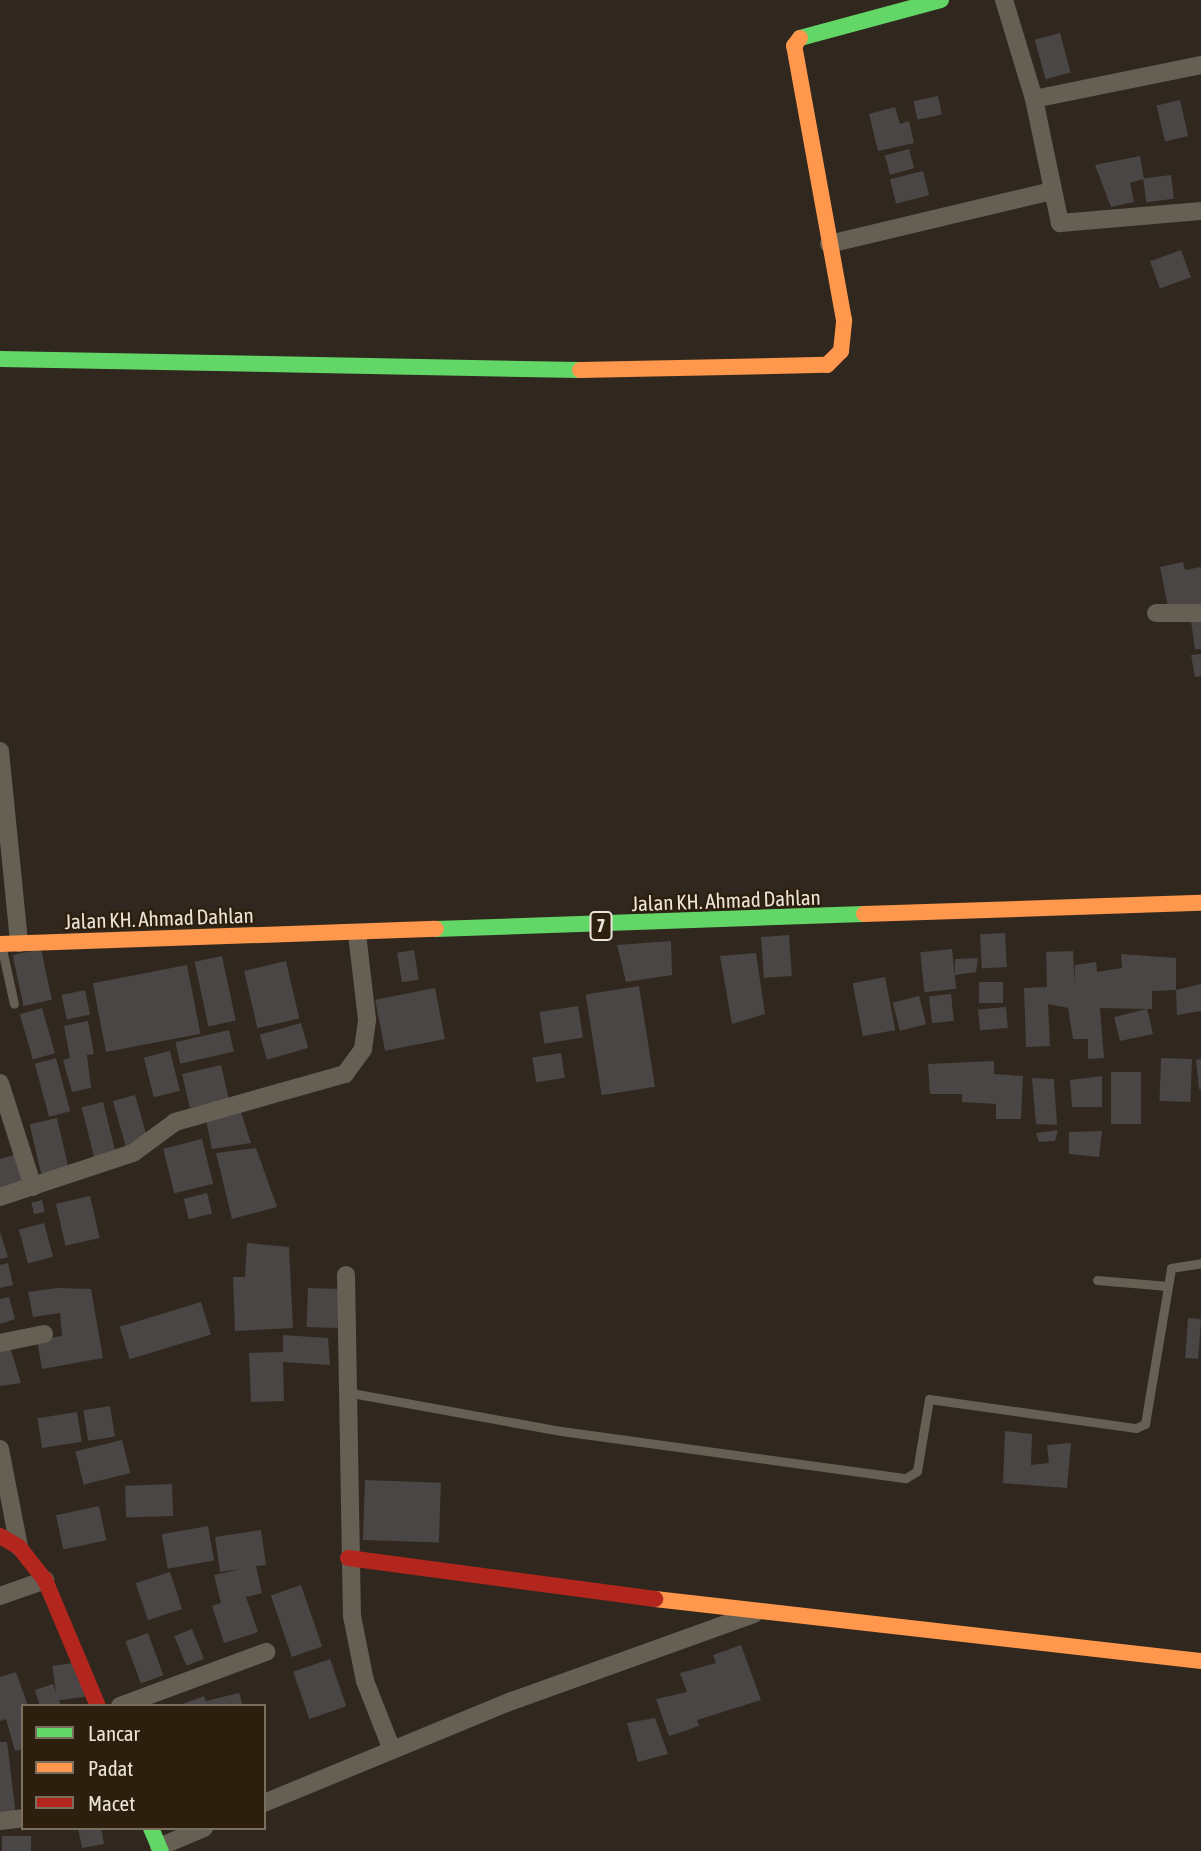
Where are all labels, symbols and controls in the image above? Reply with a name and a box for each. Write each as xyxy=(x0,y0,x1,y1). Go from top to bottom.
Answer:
street label: Jalan KH. Ahmad Dahlan xyxy=(631,884,821,916)
street label: Jalan KH. Ahmad Dahlan xyxy=(64,902,254,934)
road number: 7 xyxy=(589,910,613,942)
legend xyxy=(21,1704,266,1830)
text: Lancar xyxy=(88,1721,140,1745)
text: Padat xyxy=(88,1756,133,1780)
text: Macet xyxy=(88,1791,135,1815)

